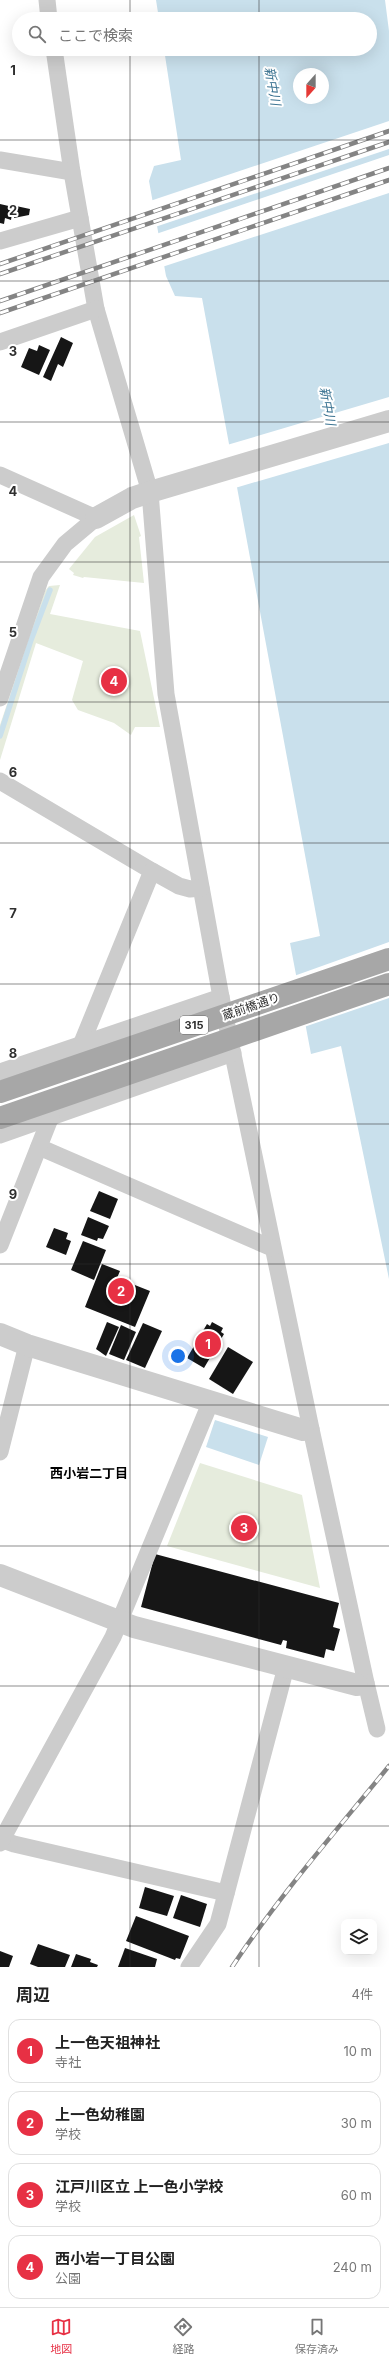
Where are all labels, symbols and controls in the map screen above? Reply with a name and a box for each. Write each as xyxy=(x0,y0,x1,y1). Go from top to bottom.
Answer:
search box xyxy=(12,12,377,56)
icon: search xyxy=(26,23,48,45)
text: ここで検索 xyxy=(58,26,133,45)
text: 1 xyxy=(10,62,16,78)
water label: 新中川 xyxy=(262,65,285,109)
north arrow xyxy=(293,68,329,104)
text: 2 xyxy=(9,202,17,218)
text: 3 xyxy=(9,343,17,359)
water label: 新中川 xyxy=(317,385,340,429)
text: 4 xyxy=(9,483,18,499)
text: 5 xyxy=(9,624,17,640)
pin: 4 xyxy=(101,666,127,696)
text: 6 xyxy=(9,764,17,780)
text: 7 xyxy=(9,905,17,921)
street label: 蔵前橋通り xyxy=(220,989,282,1023)
road number: 315 xyxy=(180,1016,208,1034)
text: 8 xyxy=(9,1045,17,1061)
text: 9 xyxy=(9,1186,17,1202)
pin: 2 xyxy=(108,1276,134,1306)
pin: 1 xyxy=(195,1329,221,1359)
your location xyxy=(168,1346,188,1366)
district label: 西小岩二丁目 xyxy=(50,1465,128,1481)
pin: 3 xyxy=(231,1513,257,1543)
map controls xyxy=(341,1919,377,1955)
button: layers xyxy=(341,1919,377,1955)
text: 周辺 xyxy=(16,1985,50,2005)
text: 4件 xyxy=(352,1986,373,2002)
text: 上一色天祖神社 xyxy=(55,2033,160,2052)
text: 1 xyxy=(27,2043,33,2059)
text: 10 m xyxy=(343,2043,372,2059)
text: 寺社 xyxy=(55,2054,81,2070)
text: 上一色幼稚園 xyxy=(55,2105,145,2124)
text: 2 xyxy=(26,2115,34,2131)
text: 30 m xyxy=(341,2115,372,2131)
text: 学校 xyxy=(55,2126,81,2142)
text: 江戸川区立 上一色小学校 xyxy=(55,2177,224,2196)
text: 3 xyxy=(26,2187,34,2203)
text: 60 m xyxy=(341,2187,372,2203)
text: 学校 xyxy=(55,2198,81,2214)
text: 西小岩一丁目公園 xyxy=(55,2249,175,2268)
text: 4 xyxy=(26,2259,34,2275)
text: 240 m xyxy=(333,2259,372,2275)
text: 公園 xyxy=(55,2270,81,2286)
tab: 地図 xyxy=(50,2316,72,2356)
tab: 経路 xyxy=(172,2316,194,2356)
tab: 保存済み xyxy=(295,2316,339,2356)

